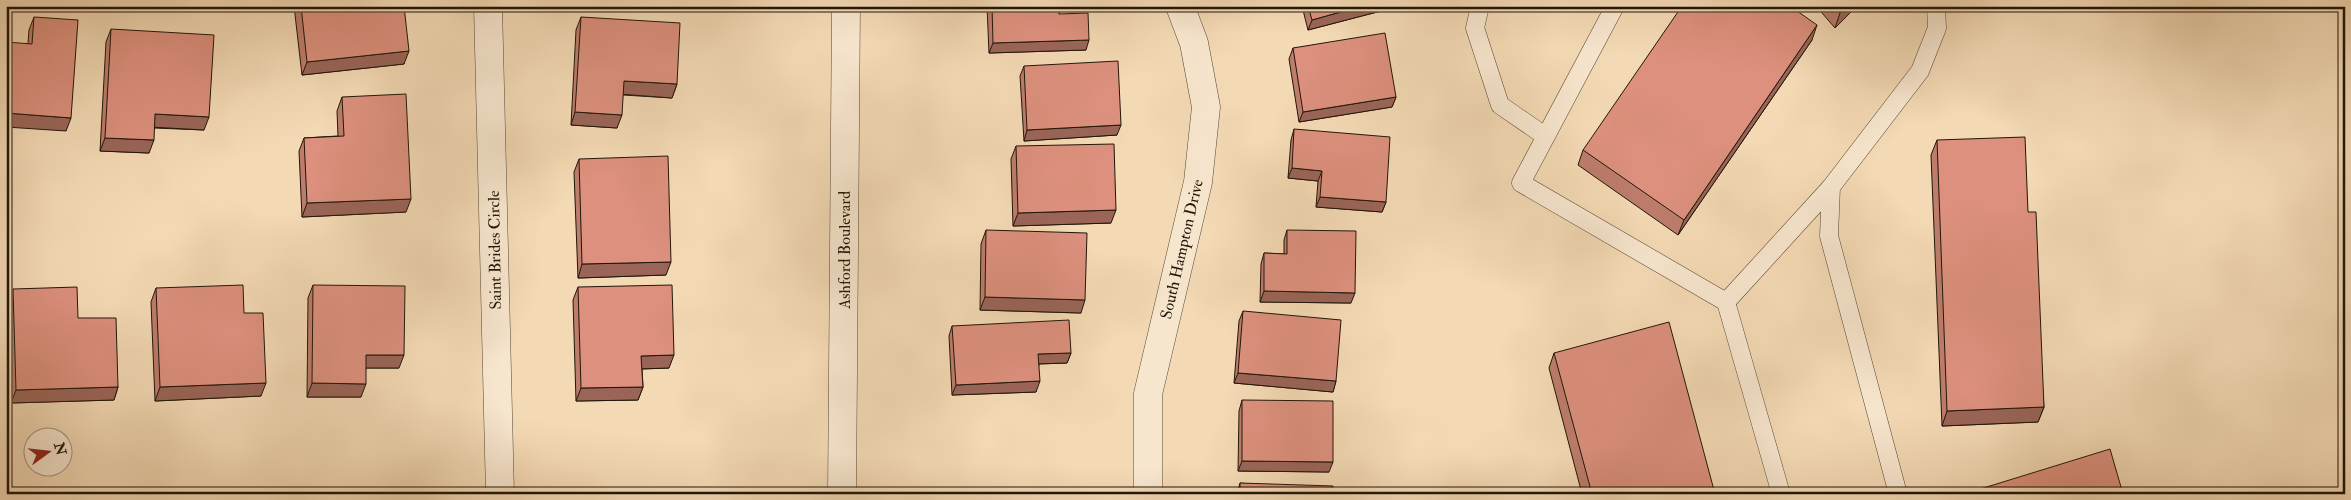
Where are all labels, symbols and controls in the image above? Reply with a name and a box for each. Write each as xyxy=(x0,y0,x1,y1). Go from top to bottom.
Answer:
street label: South Hampton Drive xyxy=(1156,177,1209,321)
street label: Saint Brides Circle xyxy=(484,190,506,310)
street label: Ashford Boulevard xyxy=(835,191,855,310)
north arrow xyxy=(22,428,72,478)
text: N xyxy=(50,440,70,457)

